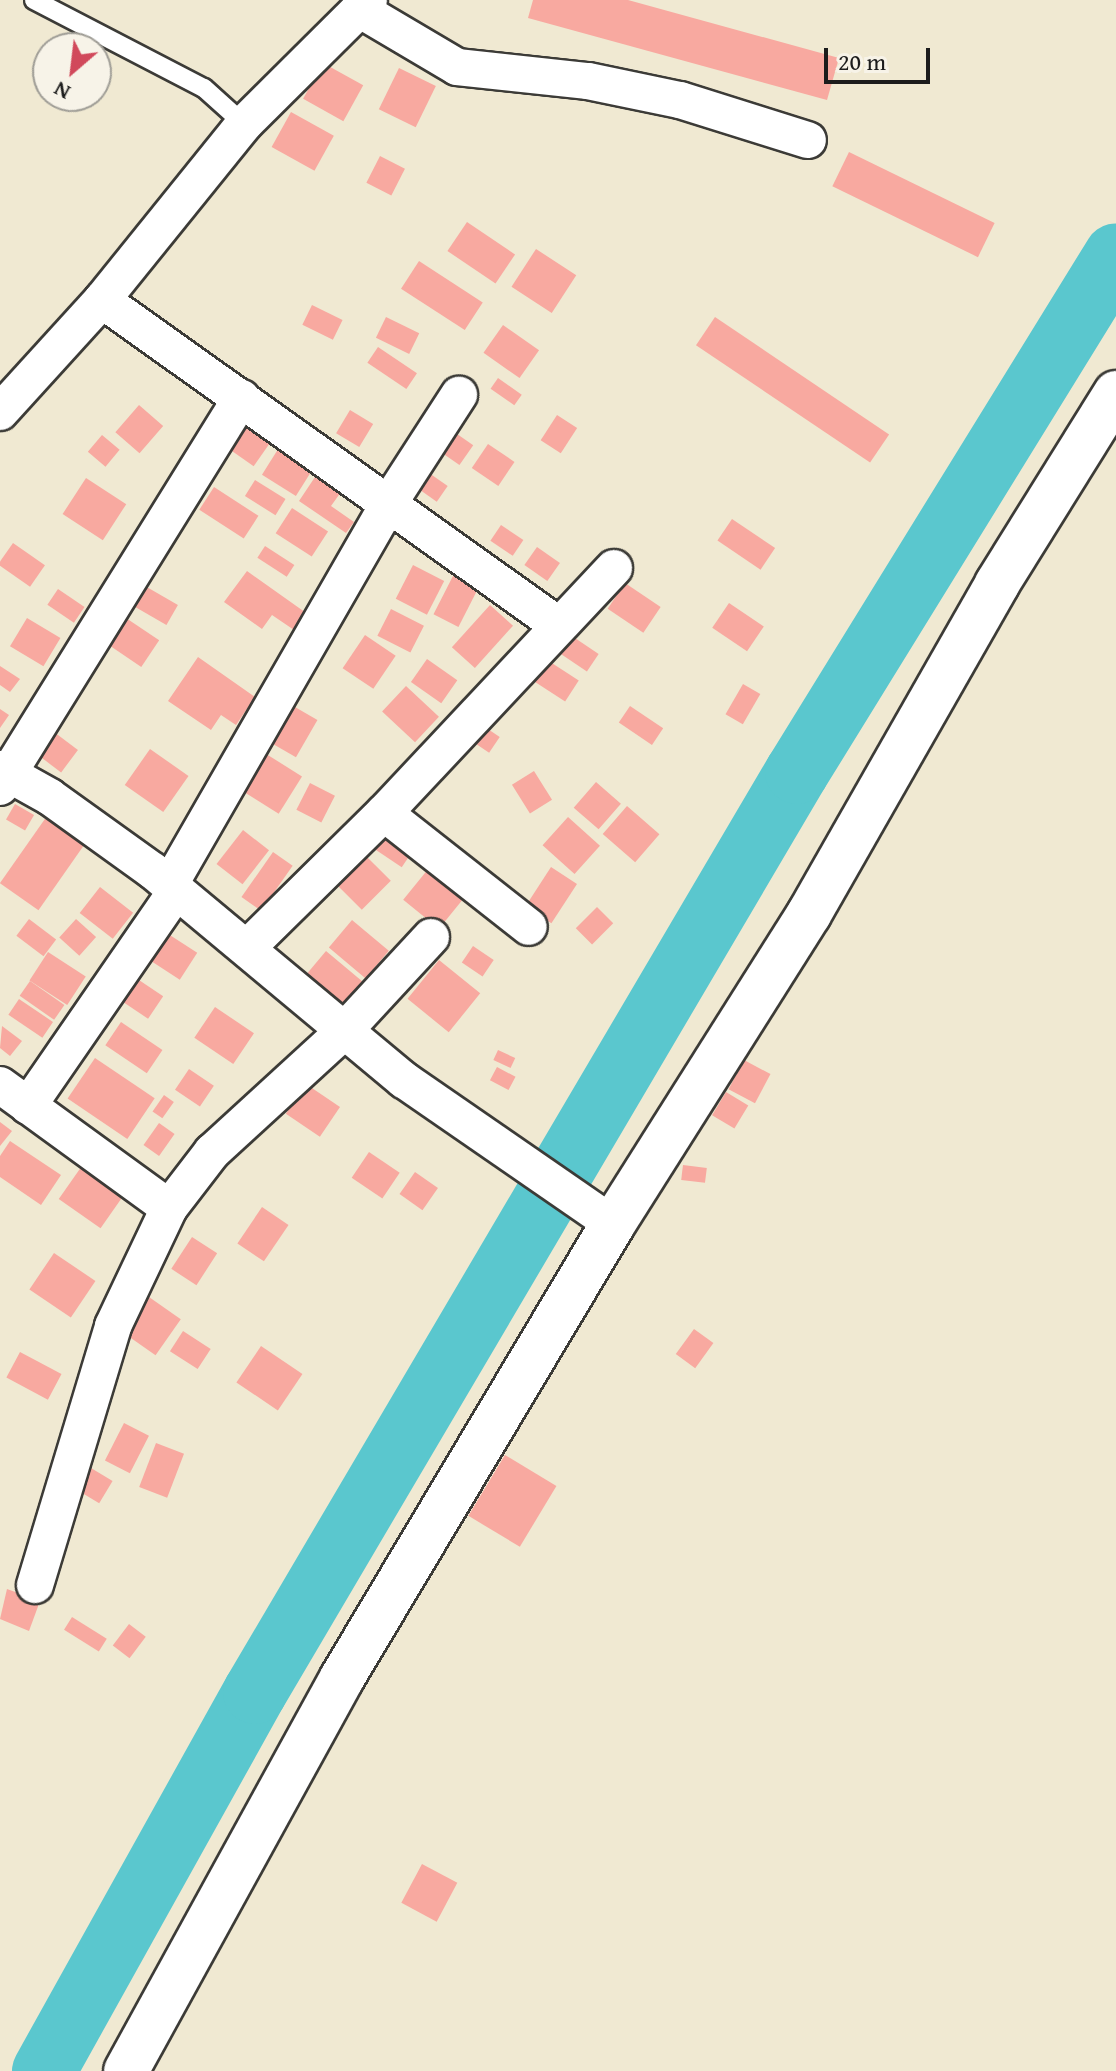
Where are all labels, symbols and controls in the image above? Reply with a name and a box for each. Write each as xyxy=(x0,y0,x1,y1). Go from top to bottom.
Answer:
north arrow xyxy=(32,32,112,112)
scale bar xyxy=(828,32,934,82)
text: 20 m xyxy=(838,44,886,79)
text: N xyxy=(48,74,76,109)

